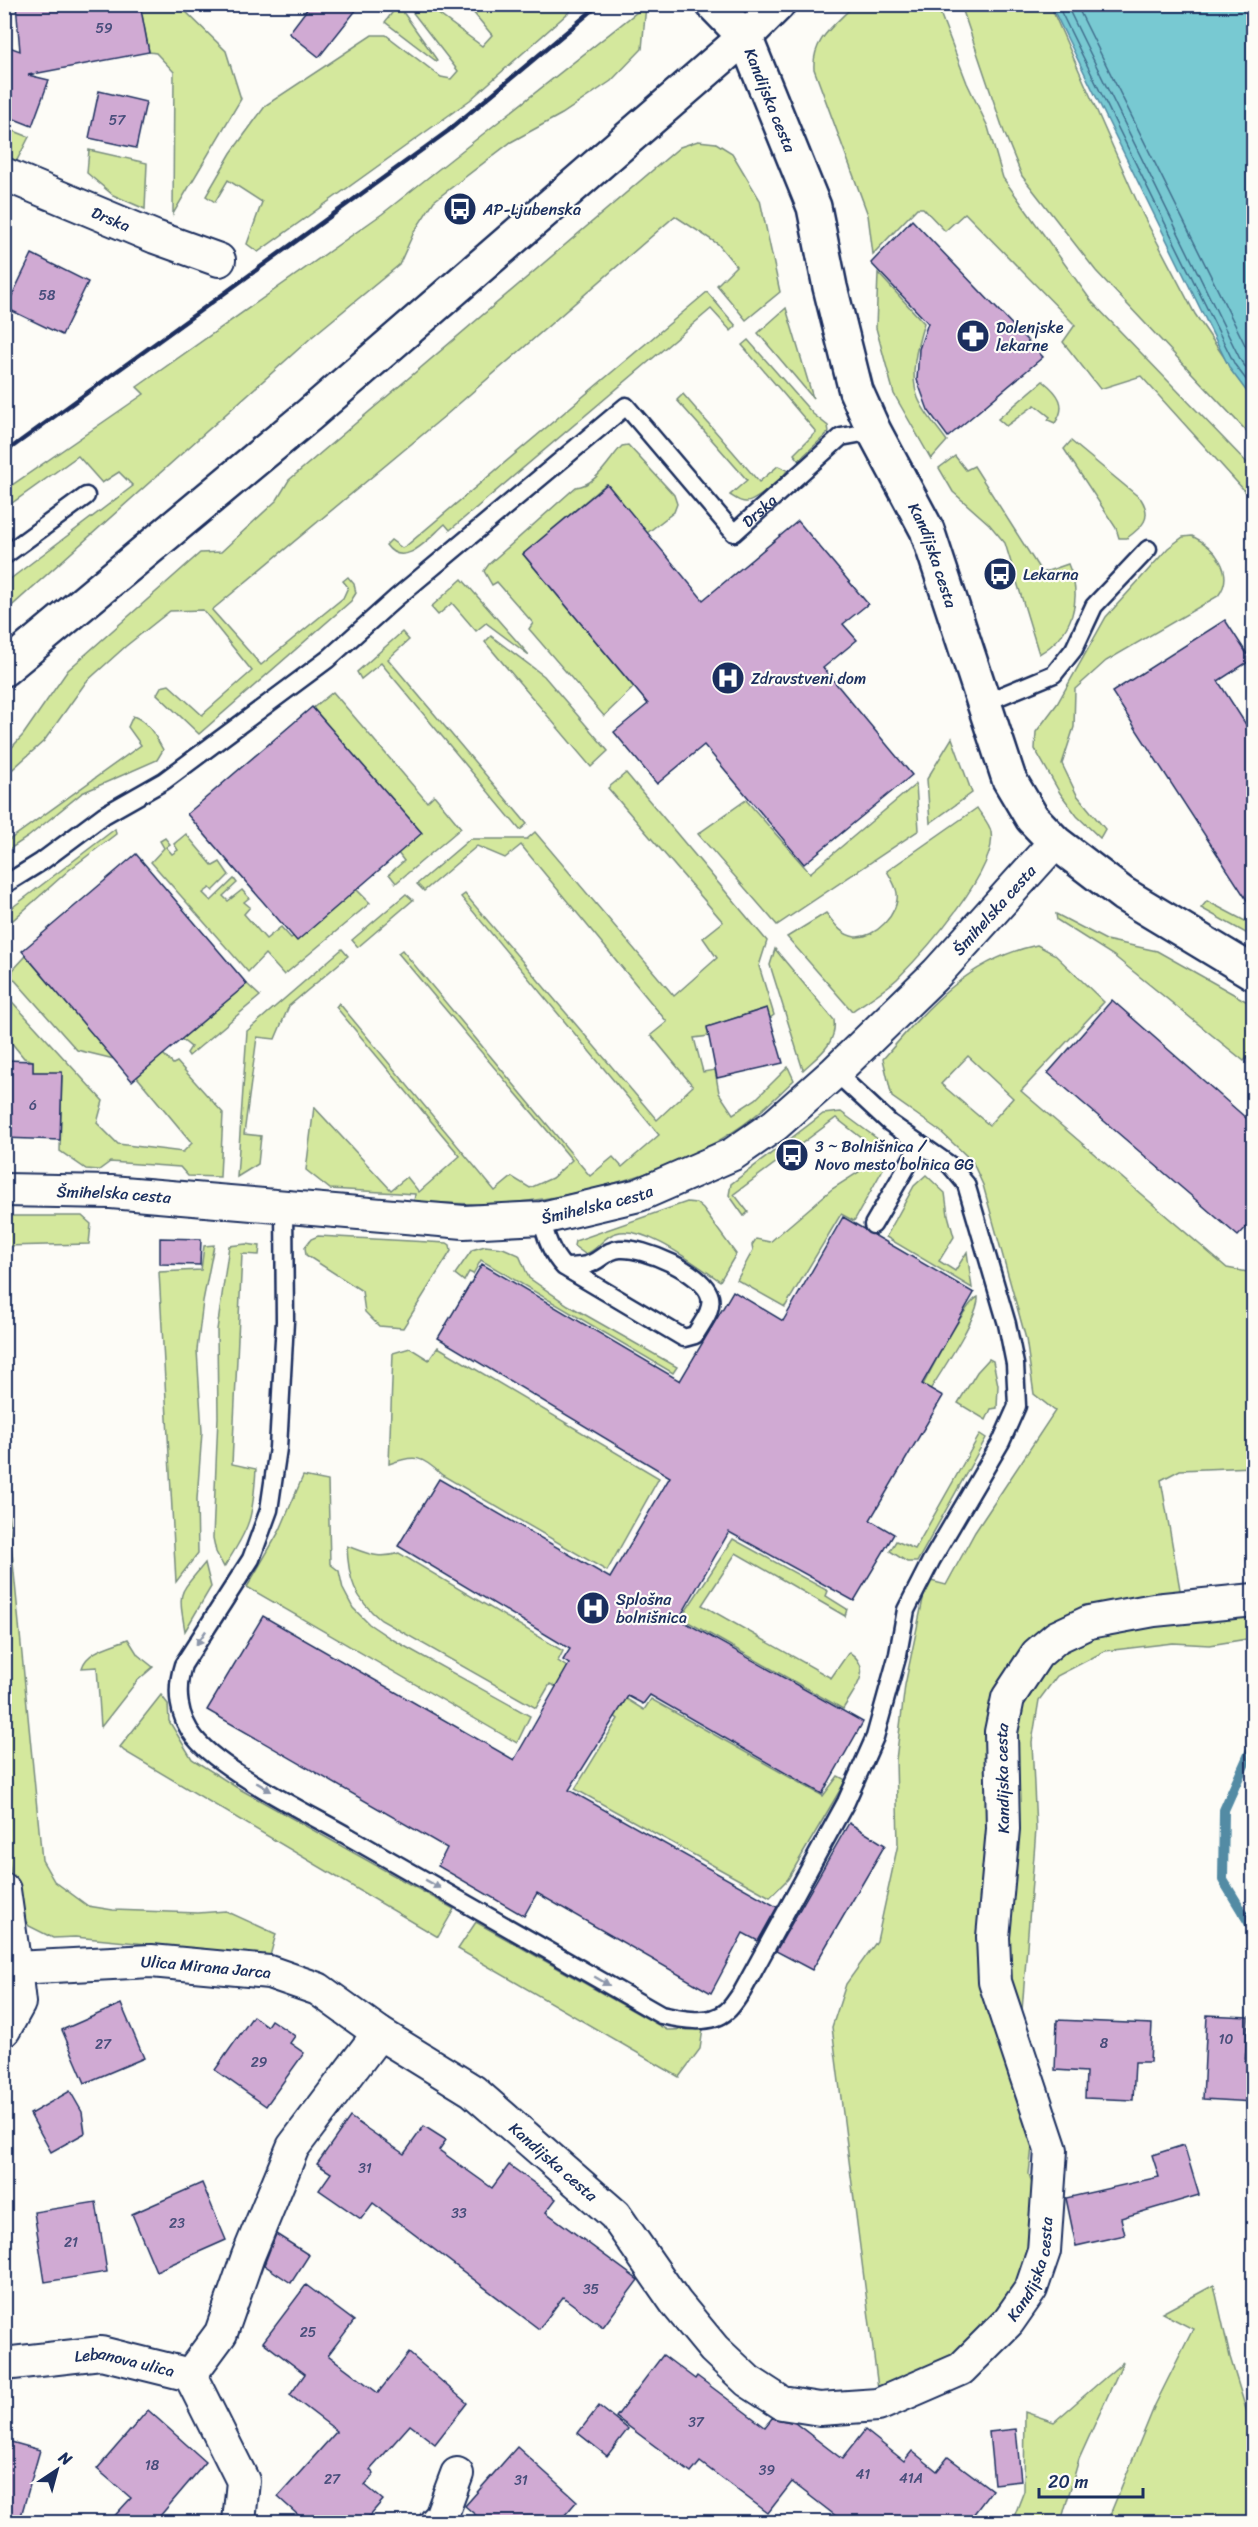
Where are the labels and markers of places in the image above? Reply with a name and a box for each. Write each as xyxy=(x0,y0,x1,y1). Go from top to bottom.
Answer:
bus stop icon: AP-Ljubenska xyxy=(442,191,478,227)
place label: AP-Ljubenska xyxy=(482,195,581,224)
place label: Dolenjske lekarne xyxy=(996,313,1064,360)
pharmacy icon: Dolenjske lekarne xyxy=(955,318,991,354)
bus stop icon: Lekarna xyxy=(982,556,1018,592)
place label: Lekarna xyxy=(1023,560,1078,589)
hospital icon: Zdravstveni dom xyxy=(710,660,746,696)
place label: Zdravstveni dom xyxy=(751,664,866,693)
place label: 3 ~ Bolnišnica / Novo mesto bolnica GG xyxy=(815,1132,974,1179)
bus stop icon: 3 ~ Bolnišnica / Novo mesto bolnica GG xyxy=(774,1137,810,1173)
place label: Splošna bolnišnica xyxy=(616,1585,687,1632)
hospital icon: Splošna bolnišnica xyxy=(575,1590,611,1626)

